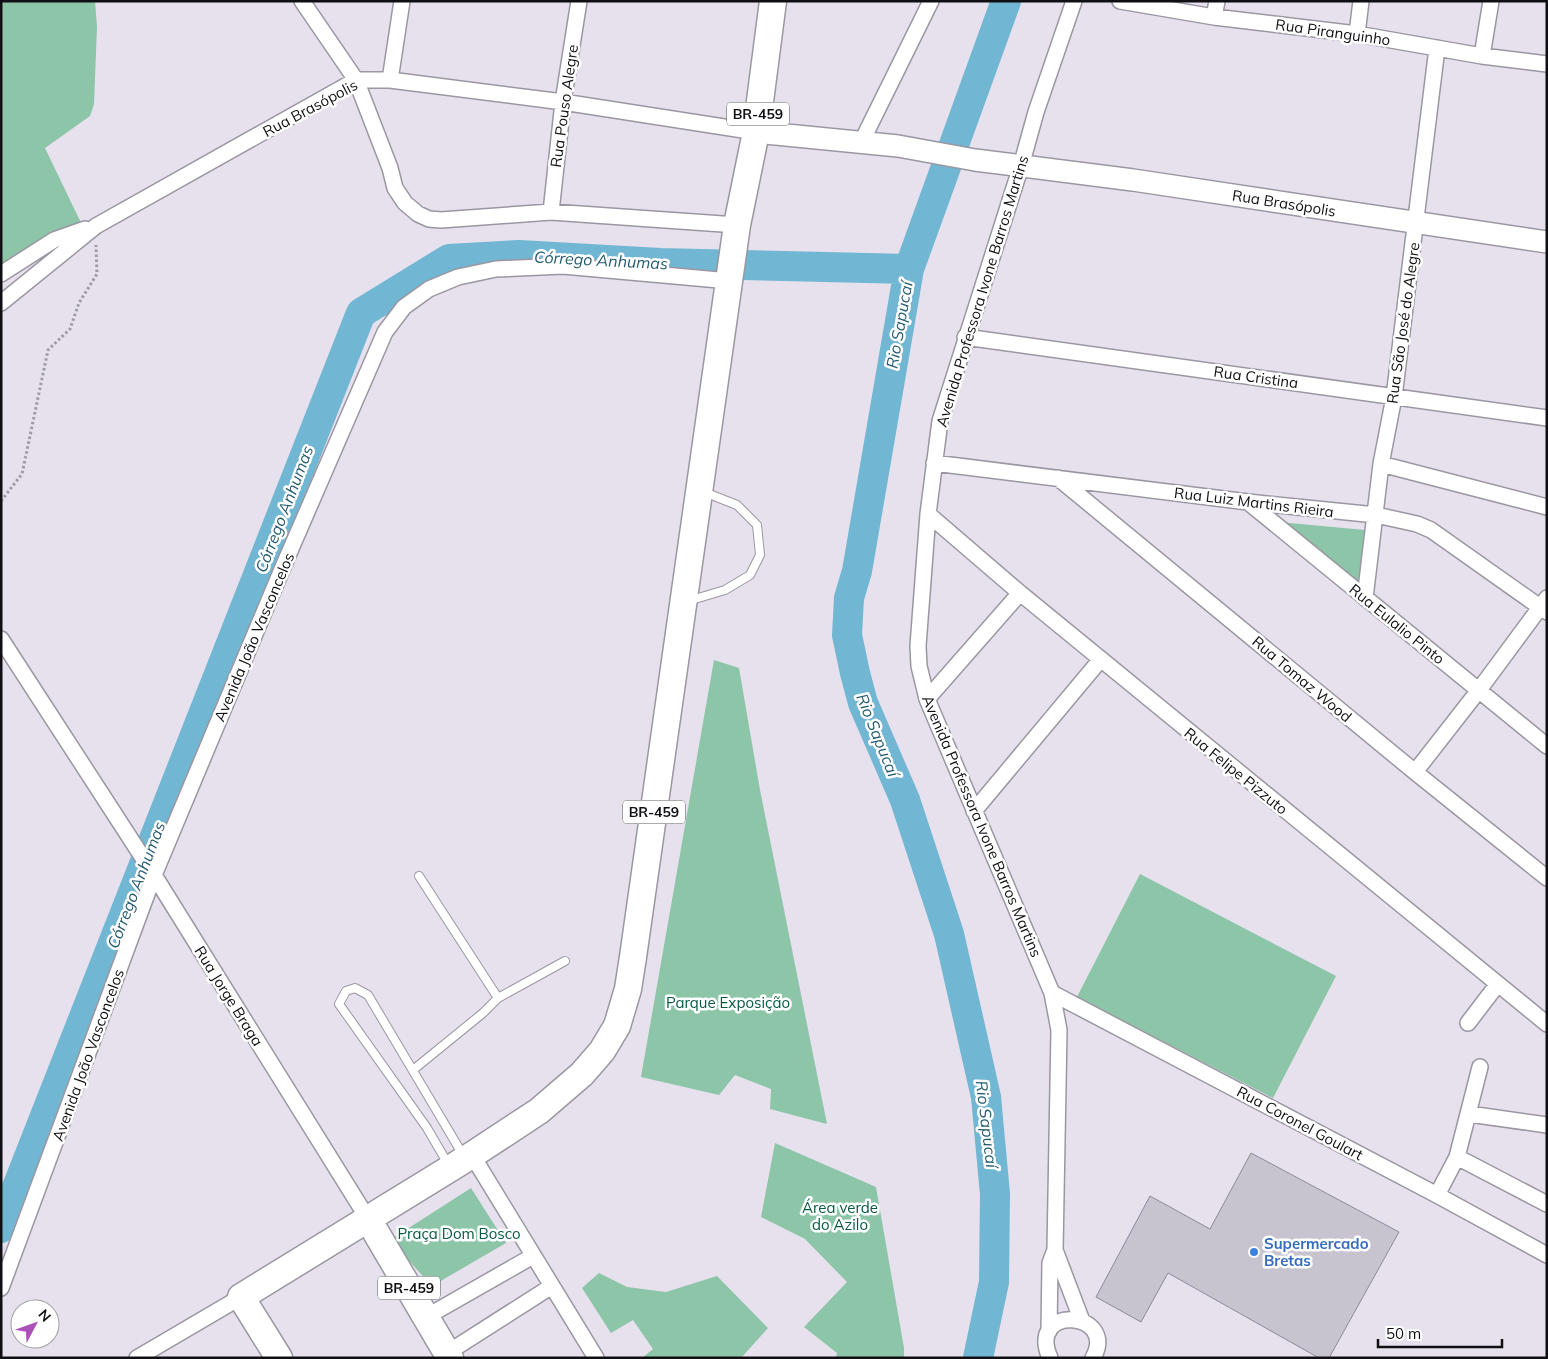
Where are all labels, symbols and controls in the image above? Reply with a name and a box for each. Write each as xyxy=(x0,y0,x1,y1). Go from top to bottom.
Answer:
street label: Rua Piranguinho xyxy=(1274,15,1392,49)
street label: Rua Pouso Alegre xyxy=(546,43,582,169)
street label: Rua Brasópolis xyxy=(259,75,361,141)
road number: BR-459 xyxy=(727,102,789,126)
street label: Avenida Professora Ivone Barros Martins xyxy=(932,153,1032,429)
street label: Rua Brasópolis xyxy=(1231,185,1337,221)
street label: Rua São José do Alegre xyxy=(1382,241,1424,405)
water label: Córrego Anhumas xyxy=(534,247,669,273)
water label: Rio Sapucaí xyxy=(882,278,917,370)
street label: Rua Cristina xyxy=(1212,362,1300,392)
water label: Córrego Anhumas xyxy=(251,443,317,575)
street label: Rua Luiz Martins Rieira xyxy=(1173,483,1335,521)
street label: Avenida João Vasconcelos xyxy=(210,550,298,724)
street label: Rua Eulalio Pinto xyxy=(1345,580,1449,668)
street label: Rua Tomaz Wood xyxy=(1248,632,1356,726)
water label: Rio Sapucaí xyxy=(852,691,905,782)
street label: Avenida Professora Ivone Barros Martins xyxy=(918,692,1046,960)
street label: Rua Felipe Pizzuto xyxy=(1180,723,1292,819)
road number: BR-459 xyxy=(623,800,685,824)
water label: Córrego Anhumas xyxy=(103,819,169,951)
street label: Rua Jorge Braga xyxy=(191,942,267,1050)
street label: Avenida João Vasconcelos xyxy=(48,966,128,1144)
park label: Parque Exposição xyxy=(666,993,790,1012)
water label: Rio Sapucaí xyxy=(972,1079,1003,1171)
street label: Rua Coronel Goulart xyxy=(1234,1082,1366,1164)
park label: Área verde do Azilo xyxy=(802,1198,878,1234)
park label: Praça Dom Bosco xyxy=(397,1224,521,1243)
place label: Supermercado Bretas xyxy=(1264,1234,1369,1270)
marker: Supermercado Bretas xyxy=(1248,1246,1260,1258)
road number: BR-459 xyxy=(378,1276,440,1300)
north arrow xyxy=(10,1299,60,1349)
text: N xyxy=(35,1306,55,1325)
scale bar xyxy=(1378,1316,1502,1348)
text: 50 m xyxy=(1386,1324,1421,1343)

